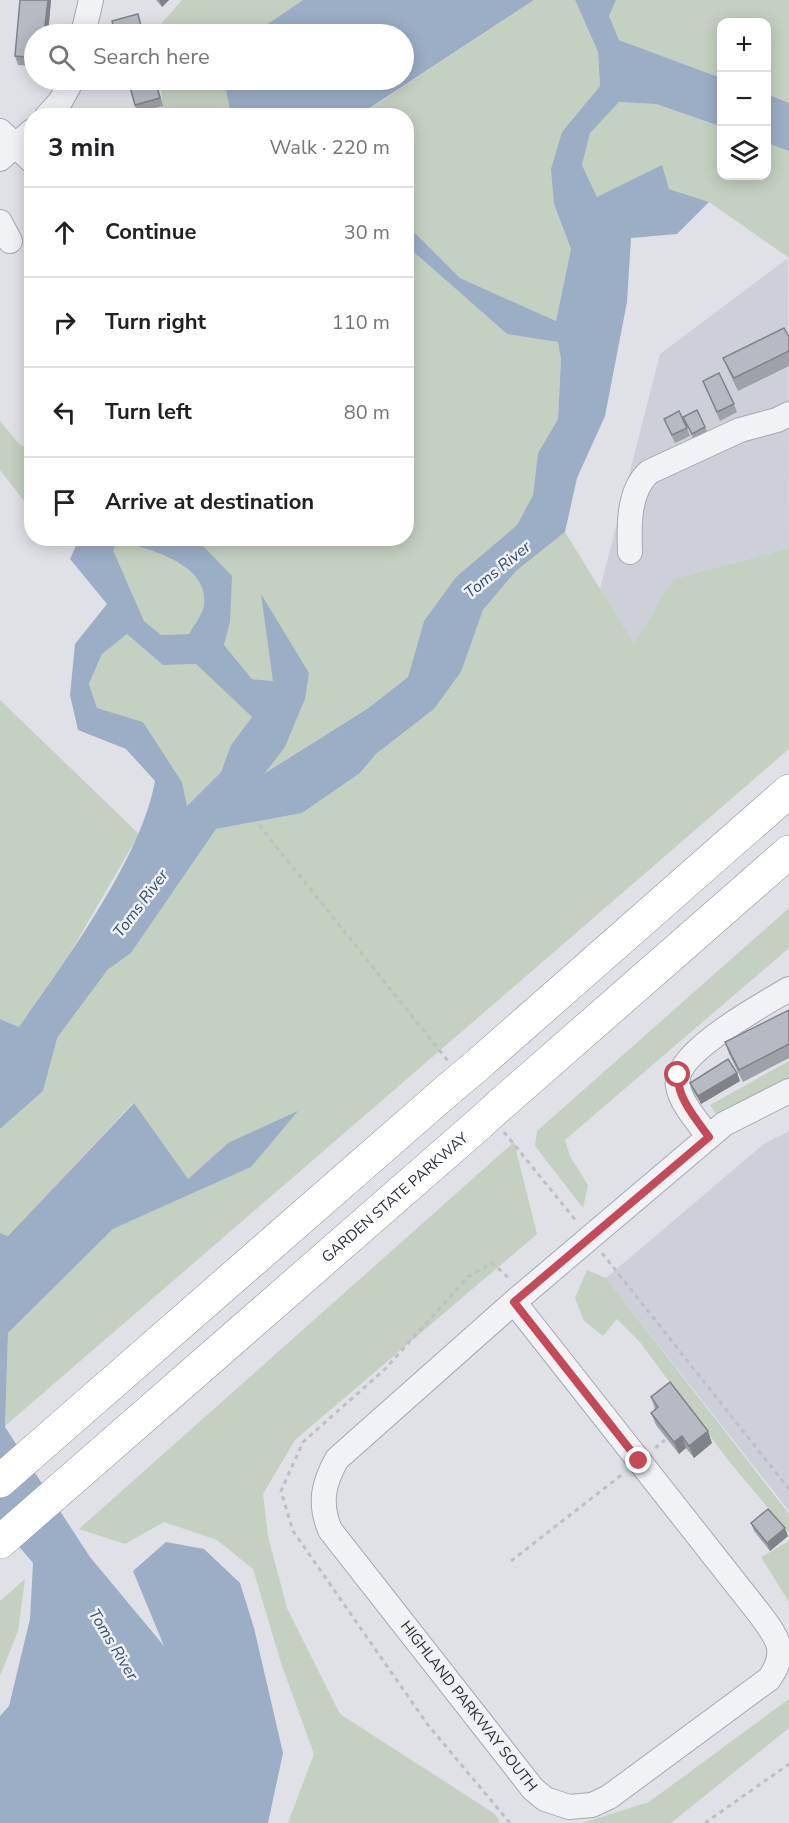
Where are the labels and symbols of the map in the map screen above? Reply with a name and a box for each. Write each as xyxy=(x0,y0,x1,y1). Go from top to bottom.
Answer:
water label: Toms River xyxy=(460,535,536,603)
water label: Toms River xyxy=(108,864,174,942)
route start xyxy=(664,1061,690,1087)
street label: GARDEN STATE PARKWAY xyxy=(317,1127,473,1267)
route end xyxy=(625,1447,651,1473)
water label: Toms River xyxy=(83,1605,144,1685)
street label: HIGHLAND PARKWAY SOUTH xyxy=(396,1617,542,1795)

